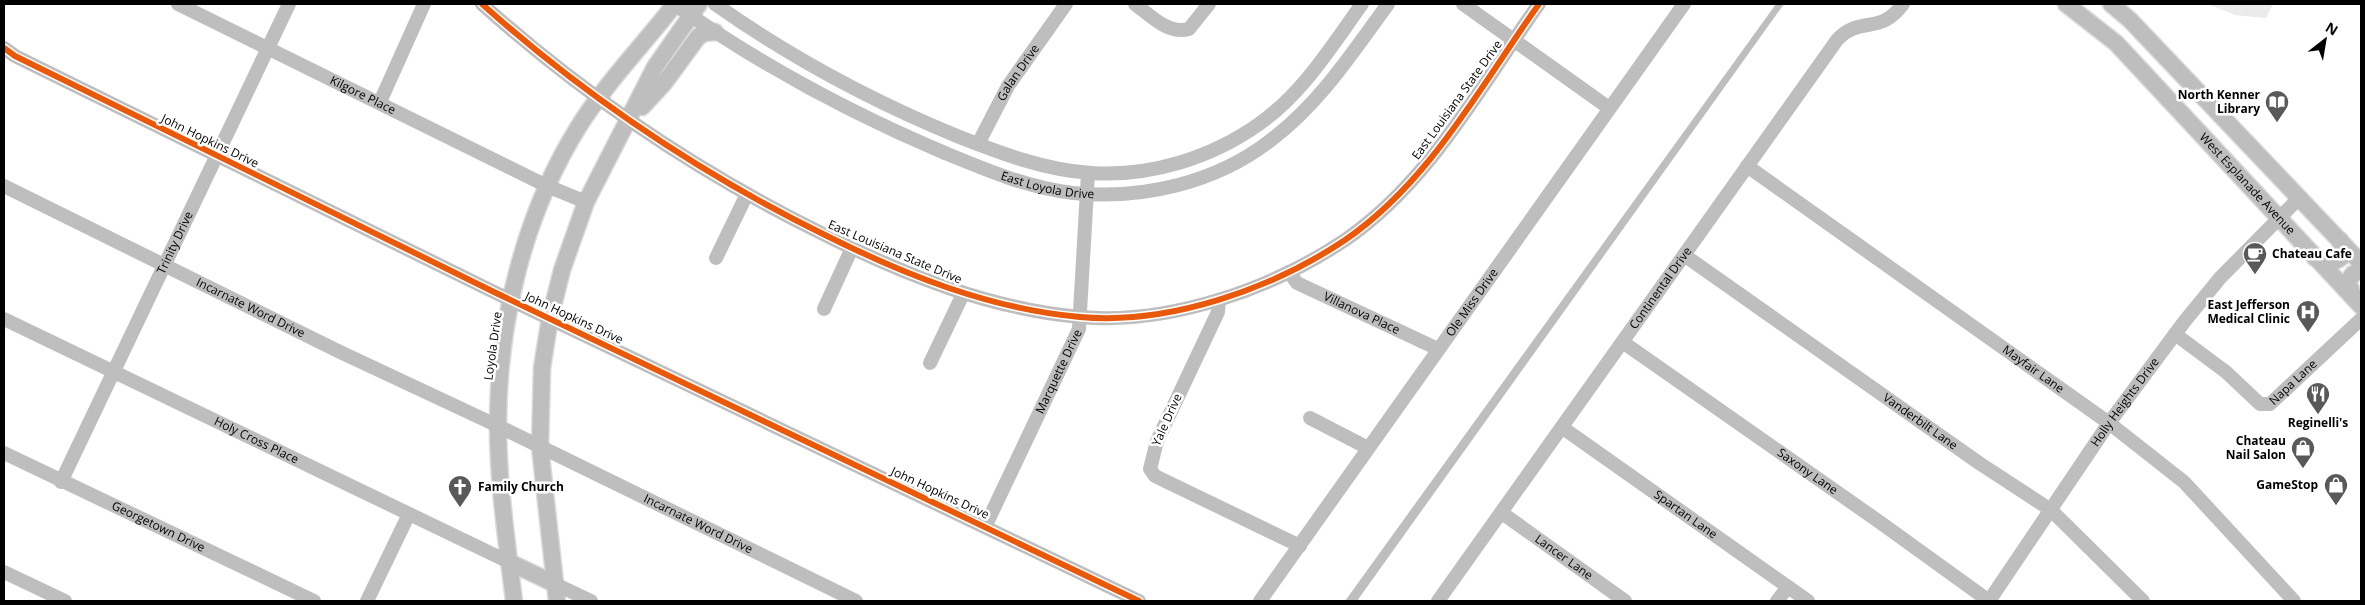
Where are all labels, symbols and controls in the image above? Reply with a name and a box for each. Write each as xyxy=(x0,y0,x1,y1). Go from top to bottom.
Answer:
north arrow xyxy=(2300,15,2350,65)
text: N xyxy=(2322,17,2342,40)
street label: East Louisiana State Drive xyxy=(1407,36,1506,163)
street label: Galan Drive xyxy=(993,40,1043,104)
street label: Kilgore Place xyxy=(327,71,399,118)
place label: North Kenner Library xyxy=(2178,86,2261,117)
library icon: North Kenner Library xyxy=(2264,89,2290,123)
street label: John Hopkins Drive xyxy=(158,109,262,172)
street label: West Esplanade Avenue xyxy=(2196,129,2300,238)
street label: East Loyola Drive xyxy=(999,167,1095,202)
street label: Trinity Drive xyxy=(152,208,197,277)
street label: East Louisiana State Drive xyxy=(826,216,965,288)
cafe icon: Chateau Cafe xyxy=(2242,241,2268,275)
street label: Continental Drive xyxy=(1625,243,1695,332)
place label: Chateau Cafe xyxy=(2272,245,2352,262)
street label: Ole Miss Drive xyxy=(1441,265,1502,340)
street label: Incarnate Word Drive xyxy=(194,273,308,342)
street label: John Hopkins Drive xyxy=(521,287,626,348)
street label: Villanova Place xyxy=(1321,288,1403,338)
place label: East Jefferson Medical Clinic xyxy=(2207,296,2290,327)
hospital icon: East Jefferson Medical Clinic xyxy=(2295,299,2321,333)
street label: Loyola Drive xyxy=(479,310,506,381)
street label: Marquette Drive xyxy=(1031,326,1086,416)
street label: Mayfair Lane xyxy=(1999,341,2068,397)
street label: Holly Heights Drive xyxy=(2087,354,2163,450)
street label: Napa Lane xyxy=(2265,355,2321,409)
restaurant icon: Reginelli's xyxy=(2305,381,2331,415)
street label: Vanderbilt Lane xyxy=(1880,389,1962,454)
street label: Yale Drive xyxy=(1147,391,1186,449)
street label: Holy Cross Place xyxy=(211,412,302,468)
place label: Reginelli's xyxy=(2288,414,2348,431)
place label: Chateau Nail Salon xyxy=(2226,432,2286,463)
shop icon: Chateau Nail Salon xyxy=(2290,435,2316,469)
street label: Saxony Lane xyxy=(1774,444,1842,498)
street label: John Hopkins Drive xyxy=(887,462,992,523)
shop icon: GameStop xyxy=(2323,472,2349,506)
church icon: Family Church xyxy=(447,474,473,508)
place label: GameStop xyxy=(2256,476,2318,493)
place label: Family Church xyxy=(478,478,564,495)
street label: Spartan Lane xyxy=(1651,486,1721,543)
street label: Incarnate Word Drive xyxy=(641,490,756,557)
street label: Georgetown Drive xyxy=(109,497,208,556)
street label: Lancer Lane xyxy=(1532,530,1597,584)

